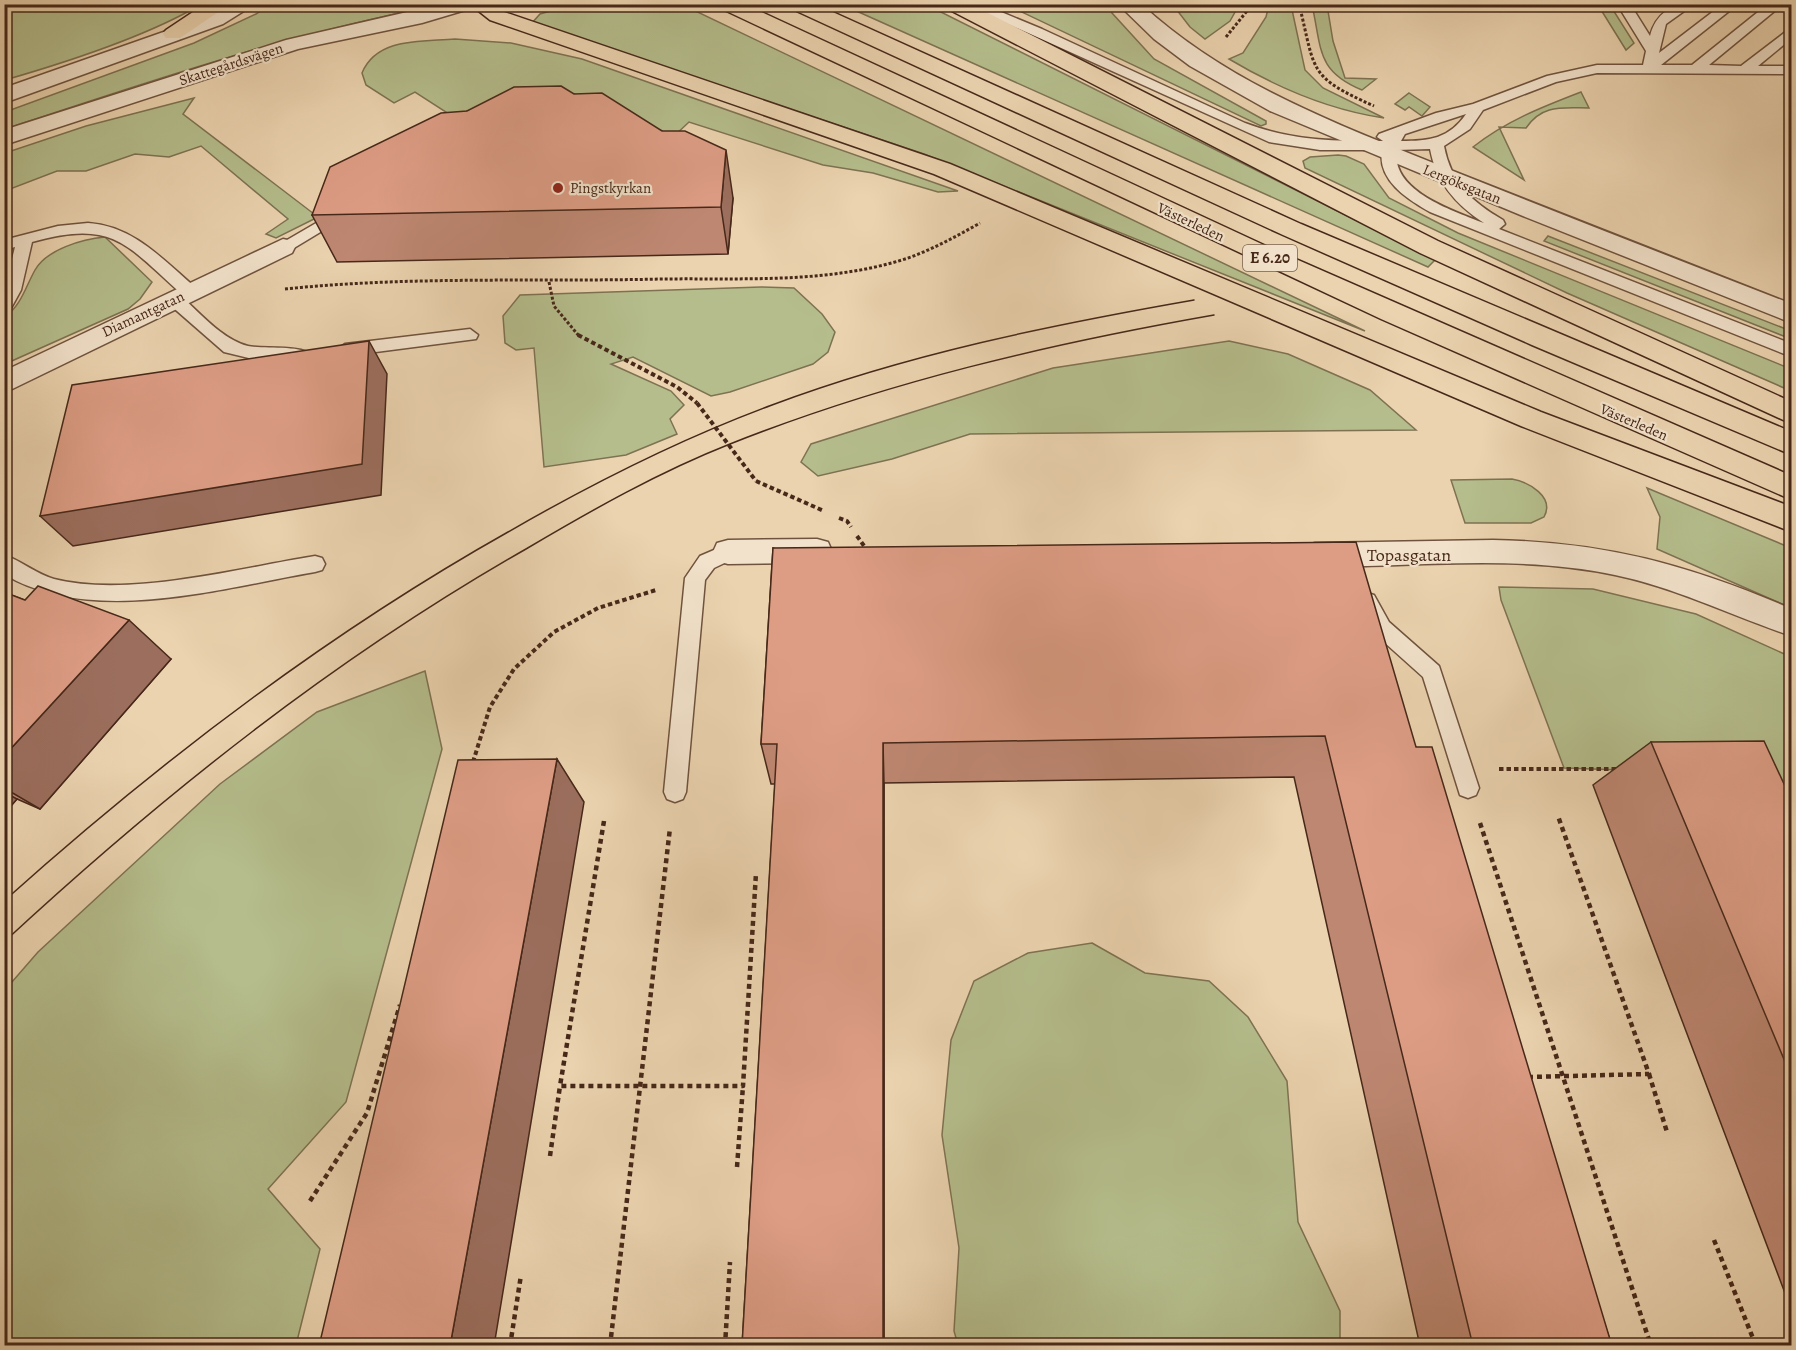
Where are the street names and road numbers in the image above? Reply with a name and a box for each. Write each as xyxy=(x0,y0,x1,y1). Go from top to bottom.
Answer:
street label: Skattegårdsvägen xyxy=(176,38,286,90)
street label: Lergöksgatan xyxy=(1420,159,1504,209)
street label: Västerleden xyxy=(1153,197,1228,246)
road number: E 6.20 xyxy=(1243,245,1297,271)
street label: Diamantgatan xyxy=(98,286,188,342)
street label: Västerleden xyxy=(1596,398,1671,445)
street label: Topasgatan xyxy=(1367,543,1451,567)

